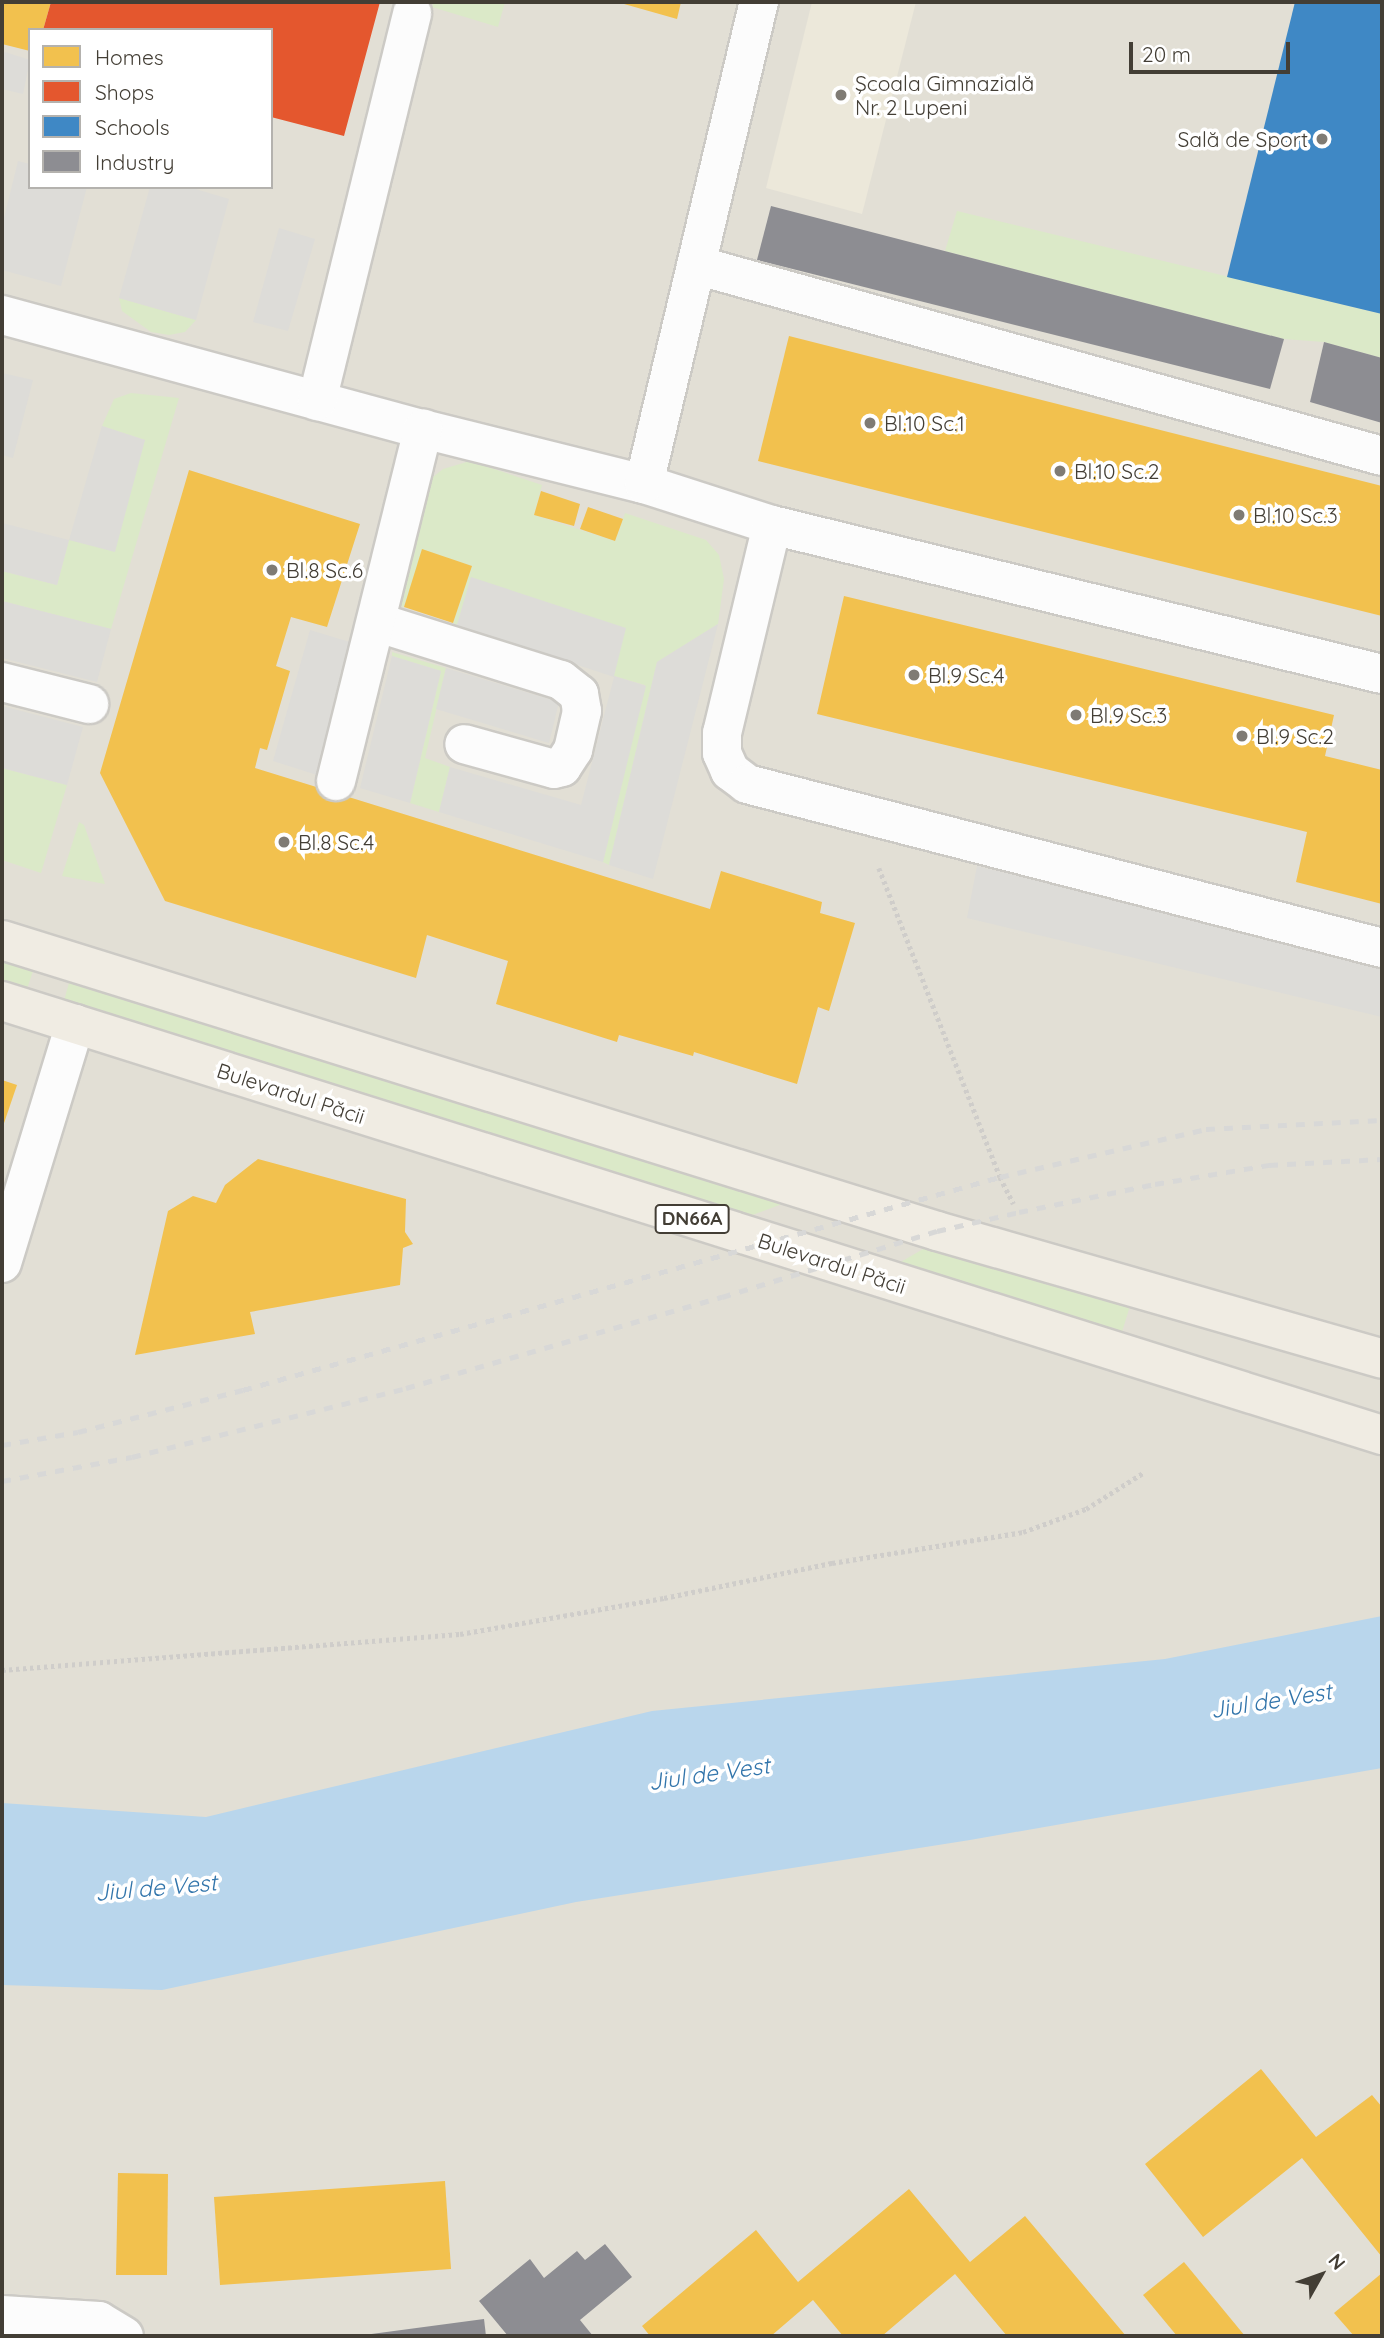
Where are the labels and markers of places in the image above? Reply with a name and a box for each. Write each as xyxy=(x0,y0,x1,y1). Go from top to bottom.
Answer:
place label: Şcoala Gimnazială Nr. 2 Lupeni xyxy=(855,70,1034,120)
marker: Şcoala Gimnazială Nr. 2 Lupeni xyxy=(833,87,849,103)
place label: Sală de Sport xyxy=(1177,126,1308,152)
marker: Sală de Sport xyxy=(1314,131,1330,147)
place label: Bl.10 Sc.1 xyxy=(884,410,965,436)
marker: Bl.10 Sc.1 xyxy=(862,415,878,431)
place label: Bl.10 Sc.2 xyxy=(1074,458,1159,484)
marker: Bl.10 Sc.2 xyxy=(1052,463,1068,479)
place label: Bl.10 Sc.3 xyxy=(1253,502,1338,528)
marker: Bl.10 Sc.3 xyxy=(1231,507,1247,523)
place label: Bl.8 Sc.6 xyxy=(286,557,363,583)
marker: Bl.8 Sc.6 xyxy=(264,562,280,578)
place label: Bl.9 Sc.4 xyxy=(928,662,1005,688)
marker: Bl.9 Sc.4 xyxy=(906,667,922,683)
place label: Bl.9 Sc.3 xyxy=(1090,702,1167,728)
marker: Bl.9 Sc.3 xyxy=(1068,707,1084,723)
place label: Bl.9 Sc.2 xyxy=(1256,723,1334,749)
marker: Bl.9 Sc.2 xyxy=(1234,728,1250,744)
place label: Bl.8 Sc.4 xyxy=(298,829,374,855)
marker: Bl.8 Sc.4 xyxy=(276,834,292,850)

